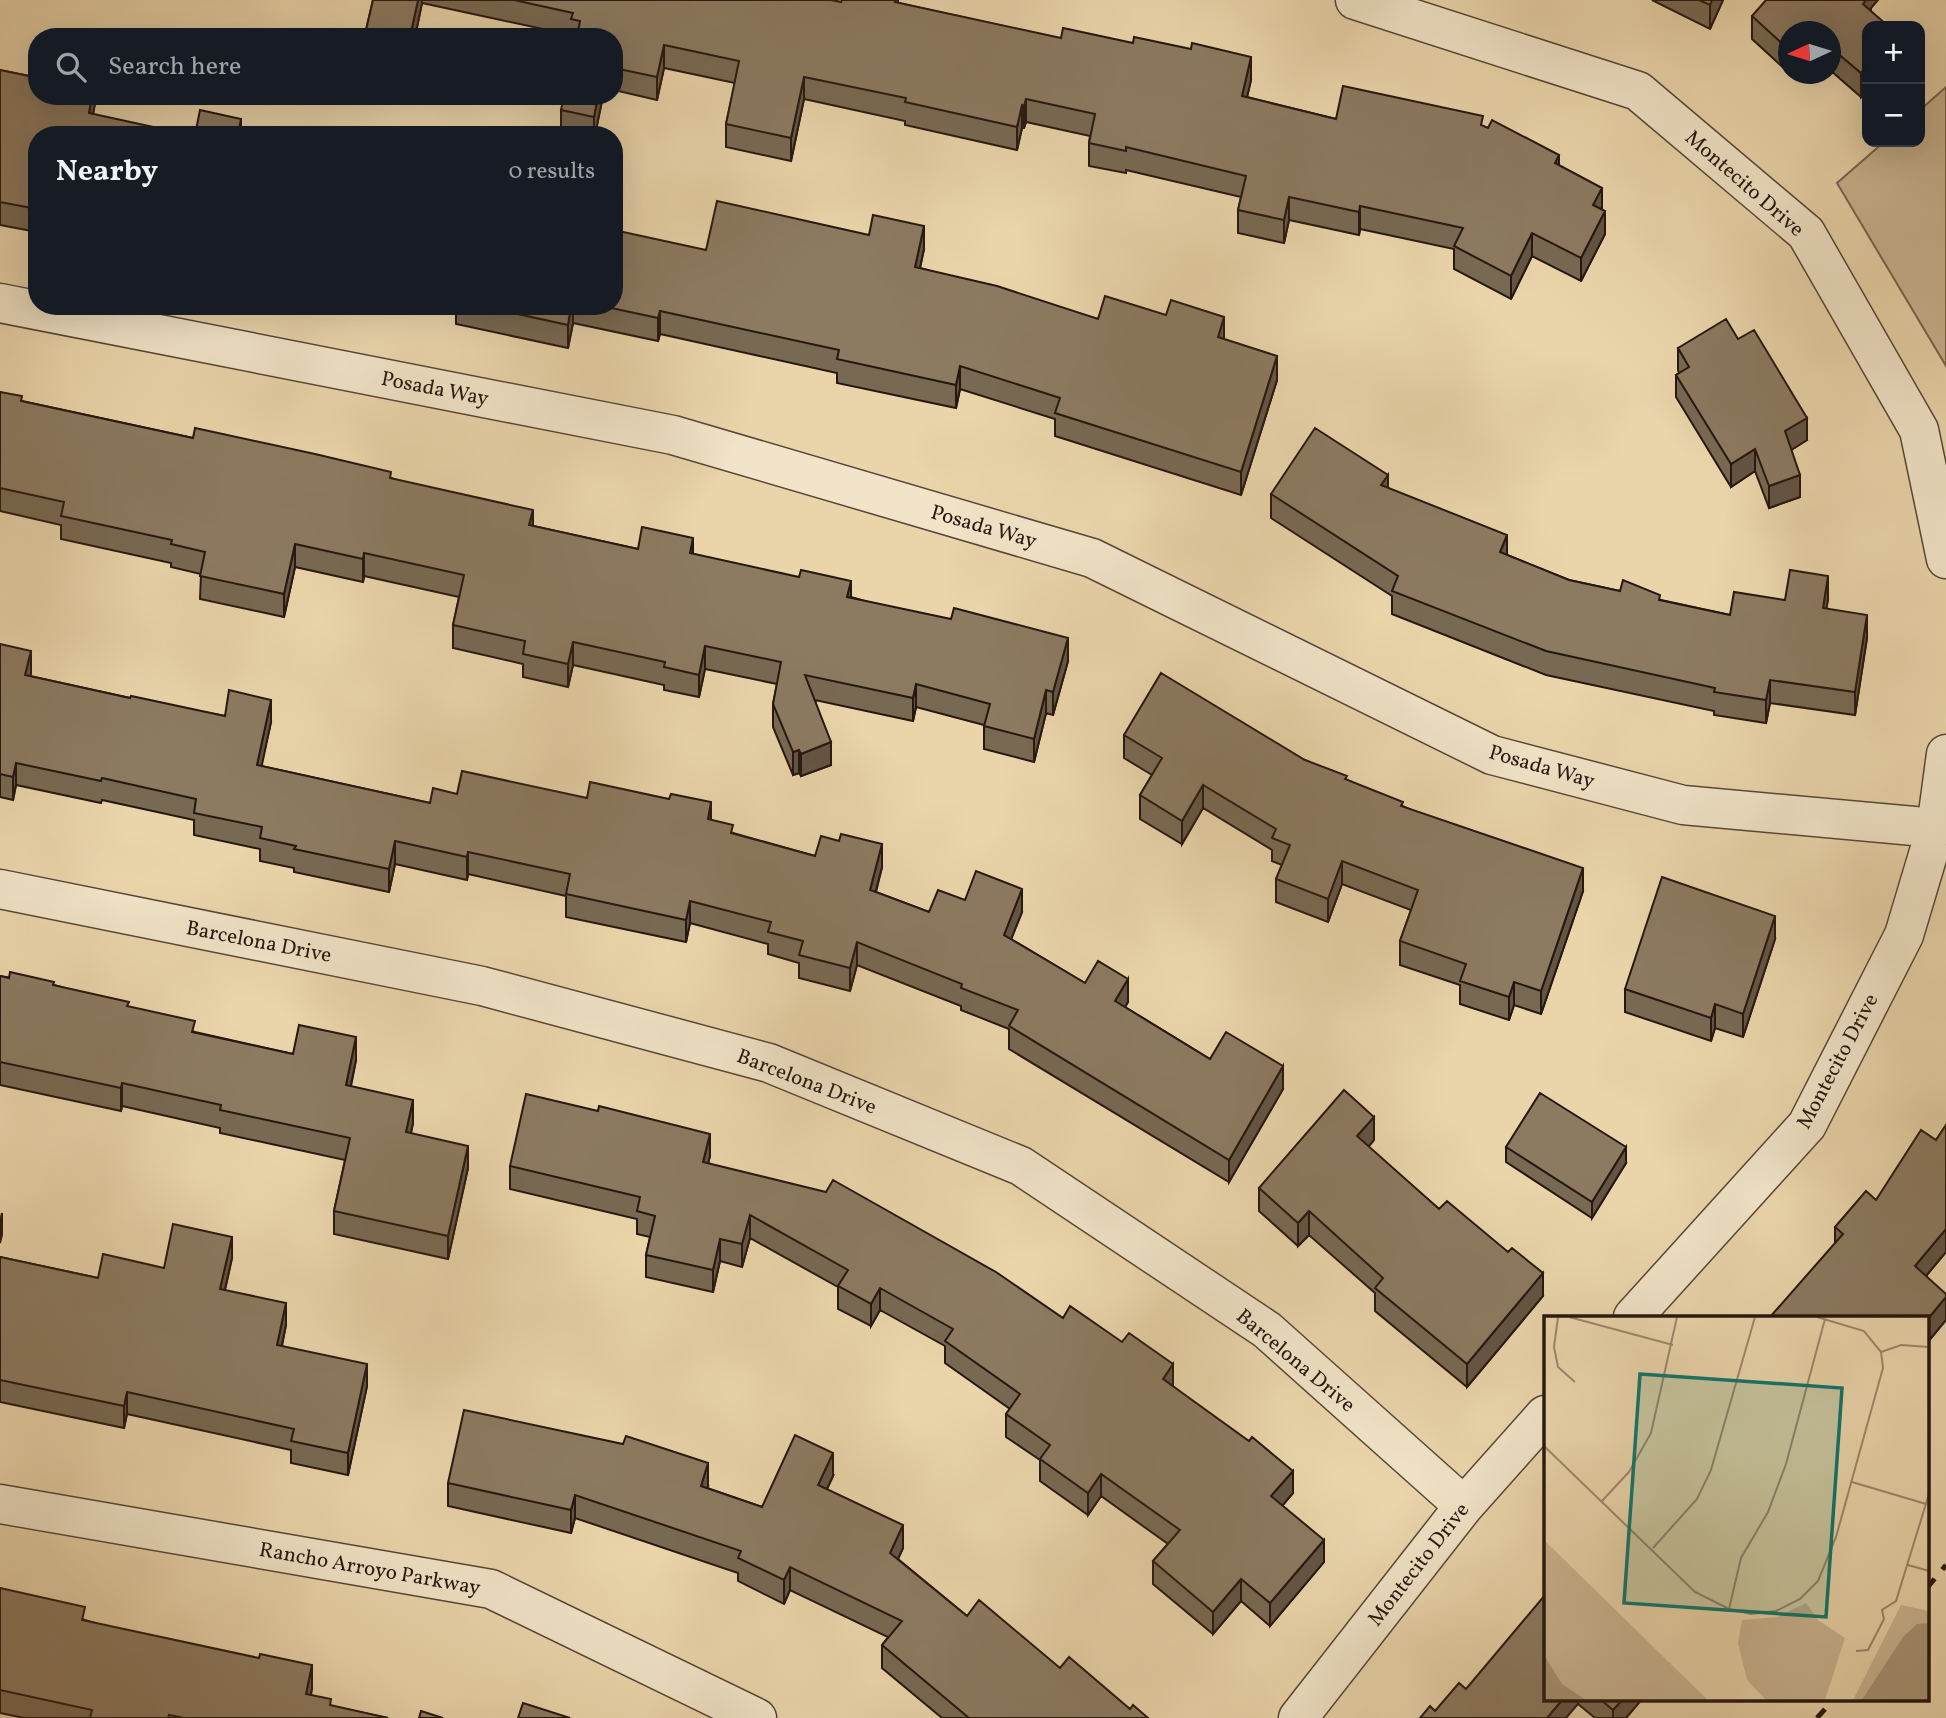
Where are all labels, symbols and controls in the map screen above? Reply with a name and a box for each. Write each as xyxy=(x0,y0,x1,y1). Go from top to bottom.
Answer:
north arrow xyxy=(1778,21,1841,84)
map controls xyxy=(1862,21,1925,147)
button: + xyxy=(1862,21,1925,84)
search box xyxy=(28,28,623,105)
icon: search xyxy=(52,48,90,86)
text: Search here xyxy=(108,49,241,85)
button: − xyxy=(1862,84,1925,147)
street label: Montecito Drive xyxy=(1678,124,1810,244)
text: Nearby xyxy=(56,151,158,193)
text: 0 results xyxy=(508,156,595,188)
street label: Posada Way xyxy=(378,365,492,414)
street label: Posada Way xyxy=(927,498,1041,557)
street label: Posada Way xyxy=(1485,738,1599,797)
street label: Barcelona Drive xyxy=(183,914,334,971)
street label: Montecito Drive xyxy=(1790,989,1886,1135)
street label: Barcelona Drive xyxy=(732,1042,881,1122)
street label: Barcelona Drive xyxy=(1229,1303,1361,1420)
inset map xyxy=(1544,1316,1928,1700)
street label: Montecito Drive xyxy=(1362,1497,1477,1633)
street label: Rancho Arroyo Parkway xyxy=(257,1536,483,1603)

